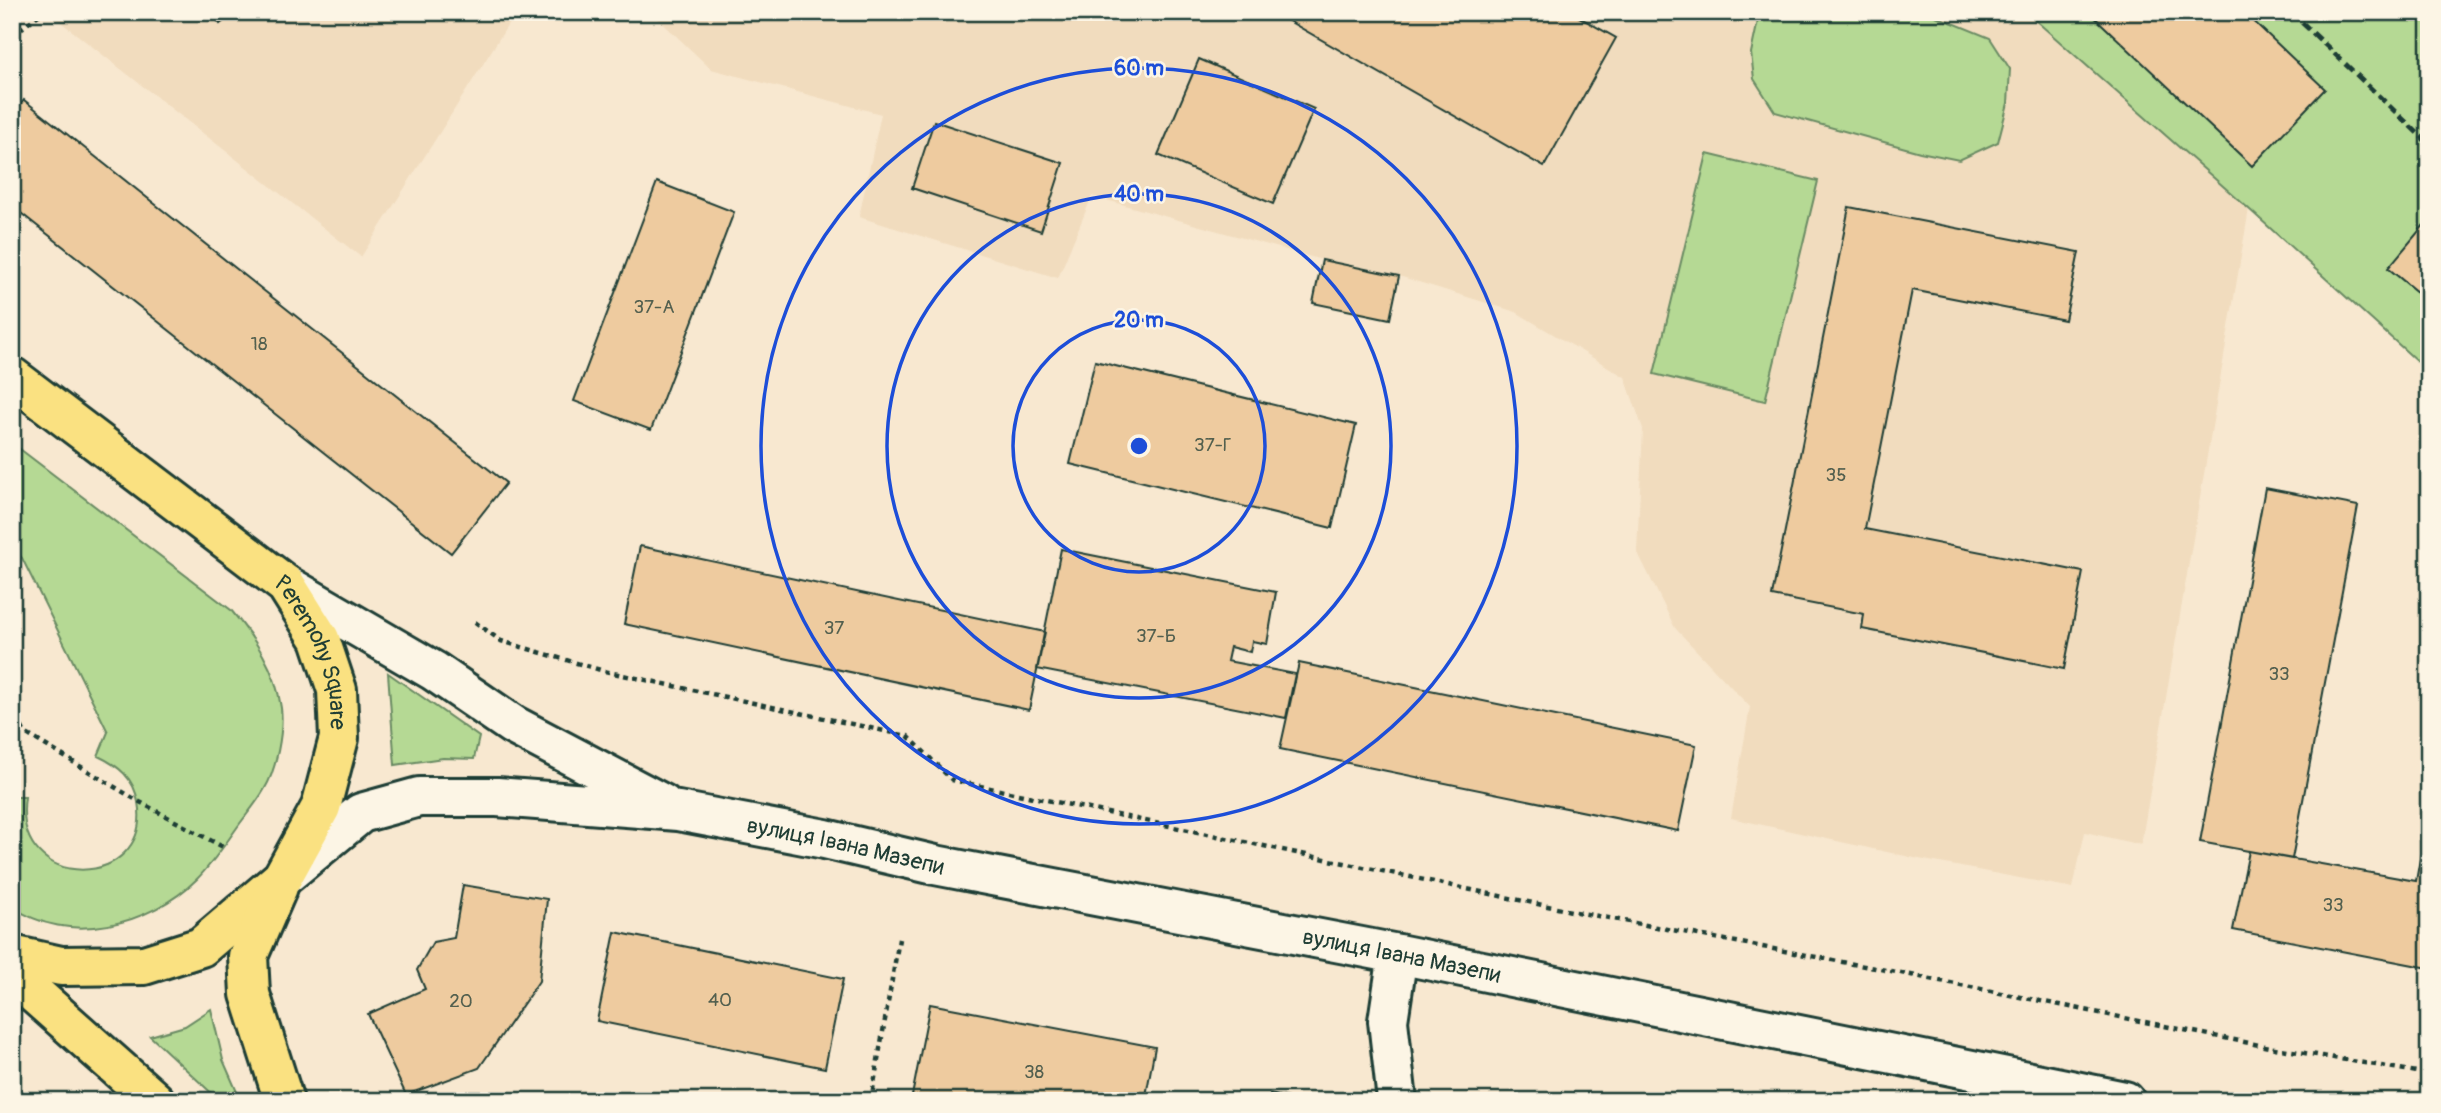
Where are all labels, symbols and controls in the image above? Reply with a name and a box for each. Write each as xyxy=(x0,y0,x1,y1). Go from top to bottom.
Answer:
text: 60 m xyxy=(1114,55,1164,82)
text: 40 m xyxy=(1114,181,1164,208)
house number: 37-А xyxy=(633,295,675,319)
text: 20 m xyxy=(1114,307,1164,334)
house number: 18 xyxy=(250,332,268,356)
house number: 37-Г xyxy=(1194,433,1232,457)
centre of rings xyxy=(1127,434,1151,458)
house number: 35 xyxy=(1826,463,1846,487)
street label: Peremohy Square xyxy=(270,568,353,731)
house number: 37 xyxy=(824,616,844,640)
house number: 37-Б xyxy=(1136,624,1176,648)
house number: 33 xyxy=(2268,662,2290,686)
street label: вулиця Івана Мазепи xyxy=(744,810,946,881)
house number: 33 xyxy=(2322,893,2344,917)
street label: вулиця Івана Мазепи xyxy=(1300,922,1503,989)
house number: 40 xyxy=(708,988,732,1012)
house number: 20 xyxy=(449,989,473,1013)
house number: 38 xyxy=(1024,1060,1044,1084)

